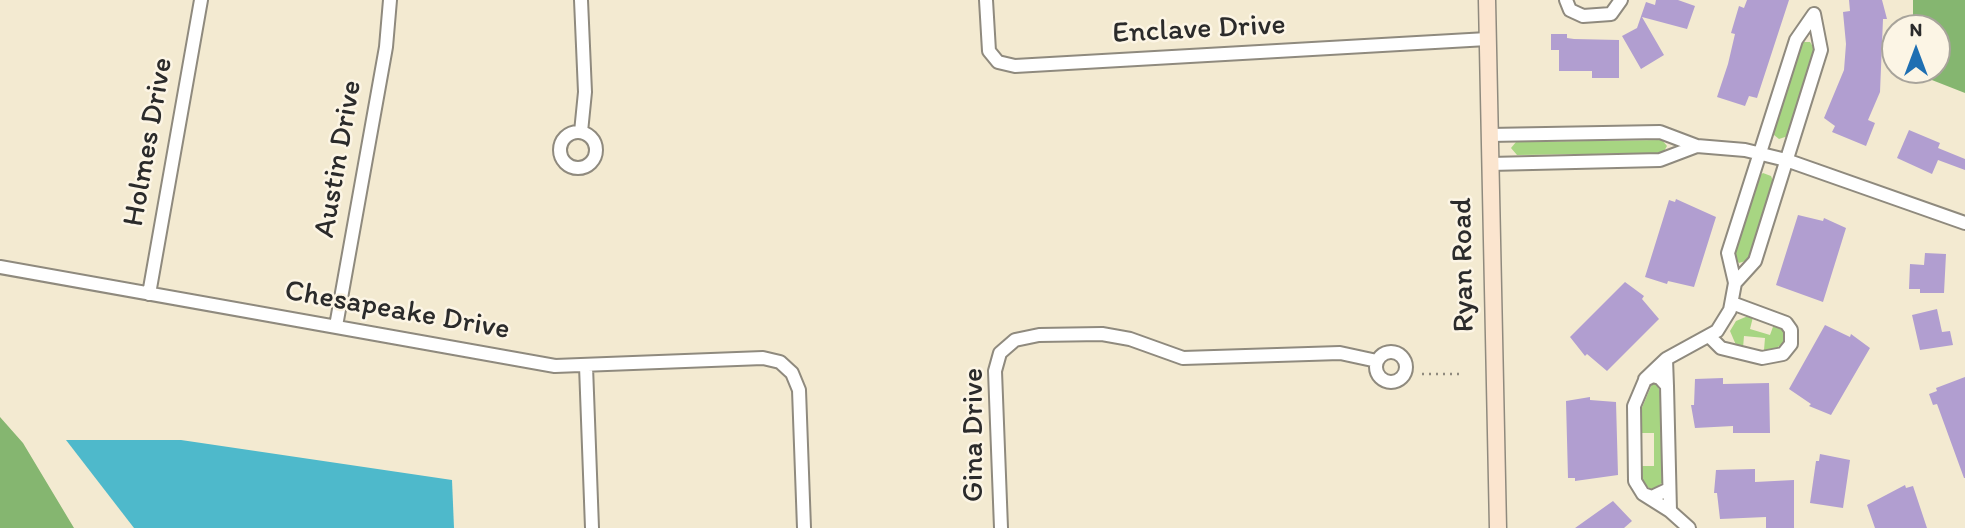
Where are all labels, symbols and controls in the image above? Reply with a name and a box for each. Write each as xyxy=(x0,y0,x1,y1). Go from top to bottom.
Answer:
street label: Enclave Drive xyxy=(1111,7,1287,53)
north arrow xyxy=(1881,14,1951,84)
text: N xyxy=(1910,18,1922,41)
street label: Holmes Drive xyxy=(116,55,182,229)
street label: Austin Drive xyxy=(307,78,371,240)
street label: Ryan Road xyxy=(1445,197,1483,333)
street label: Chesapeake Drive xyxy=(282,273,512,349)
street label: Gina Drive xyxy=(956,368,992,502)

